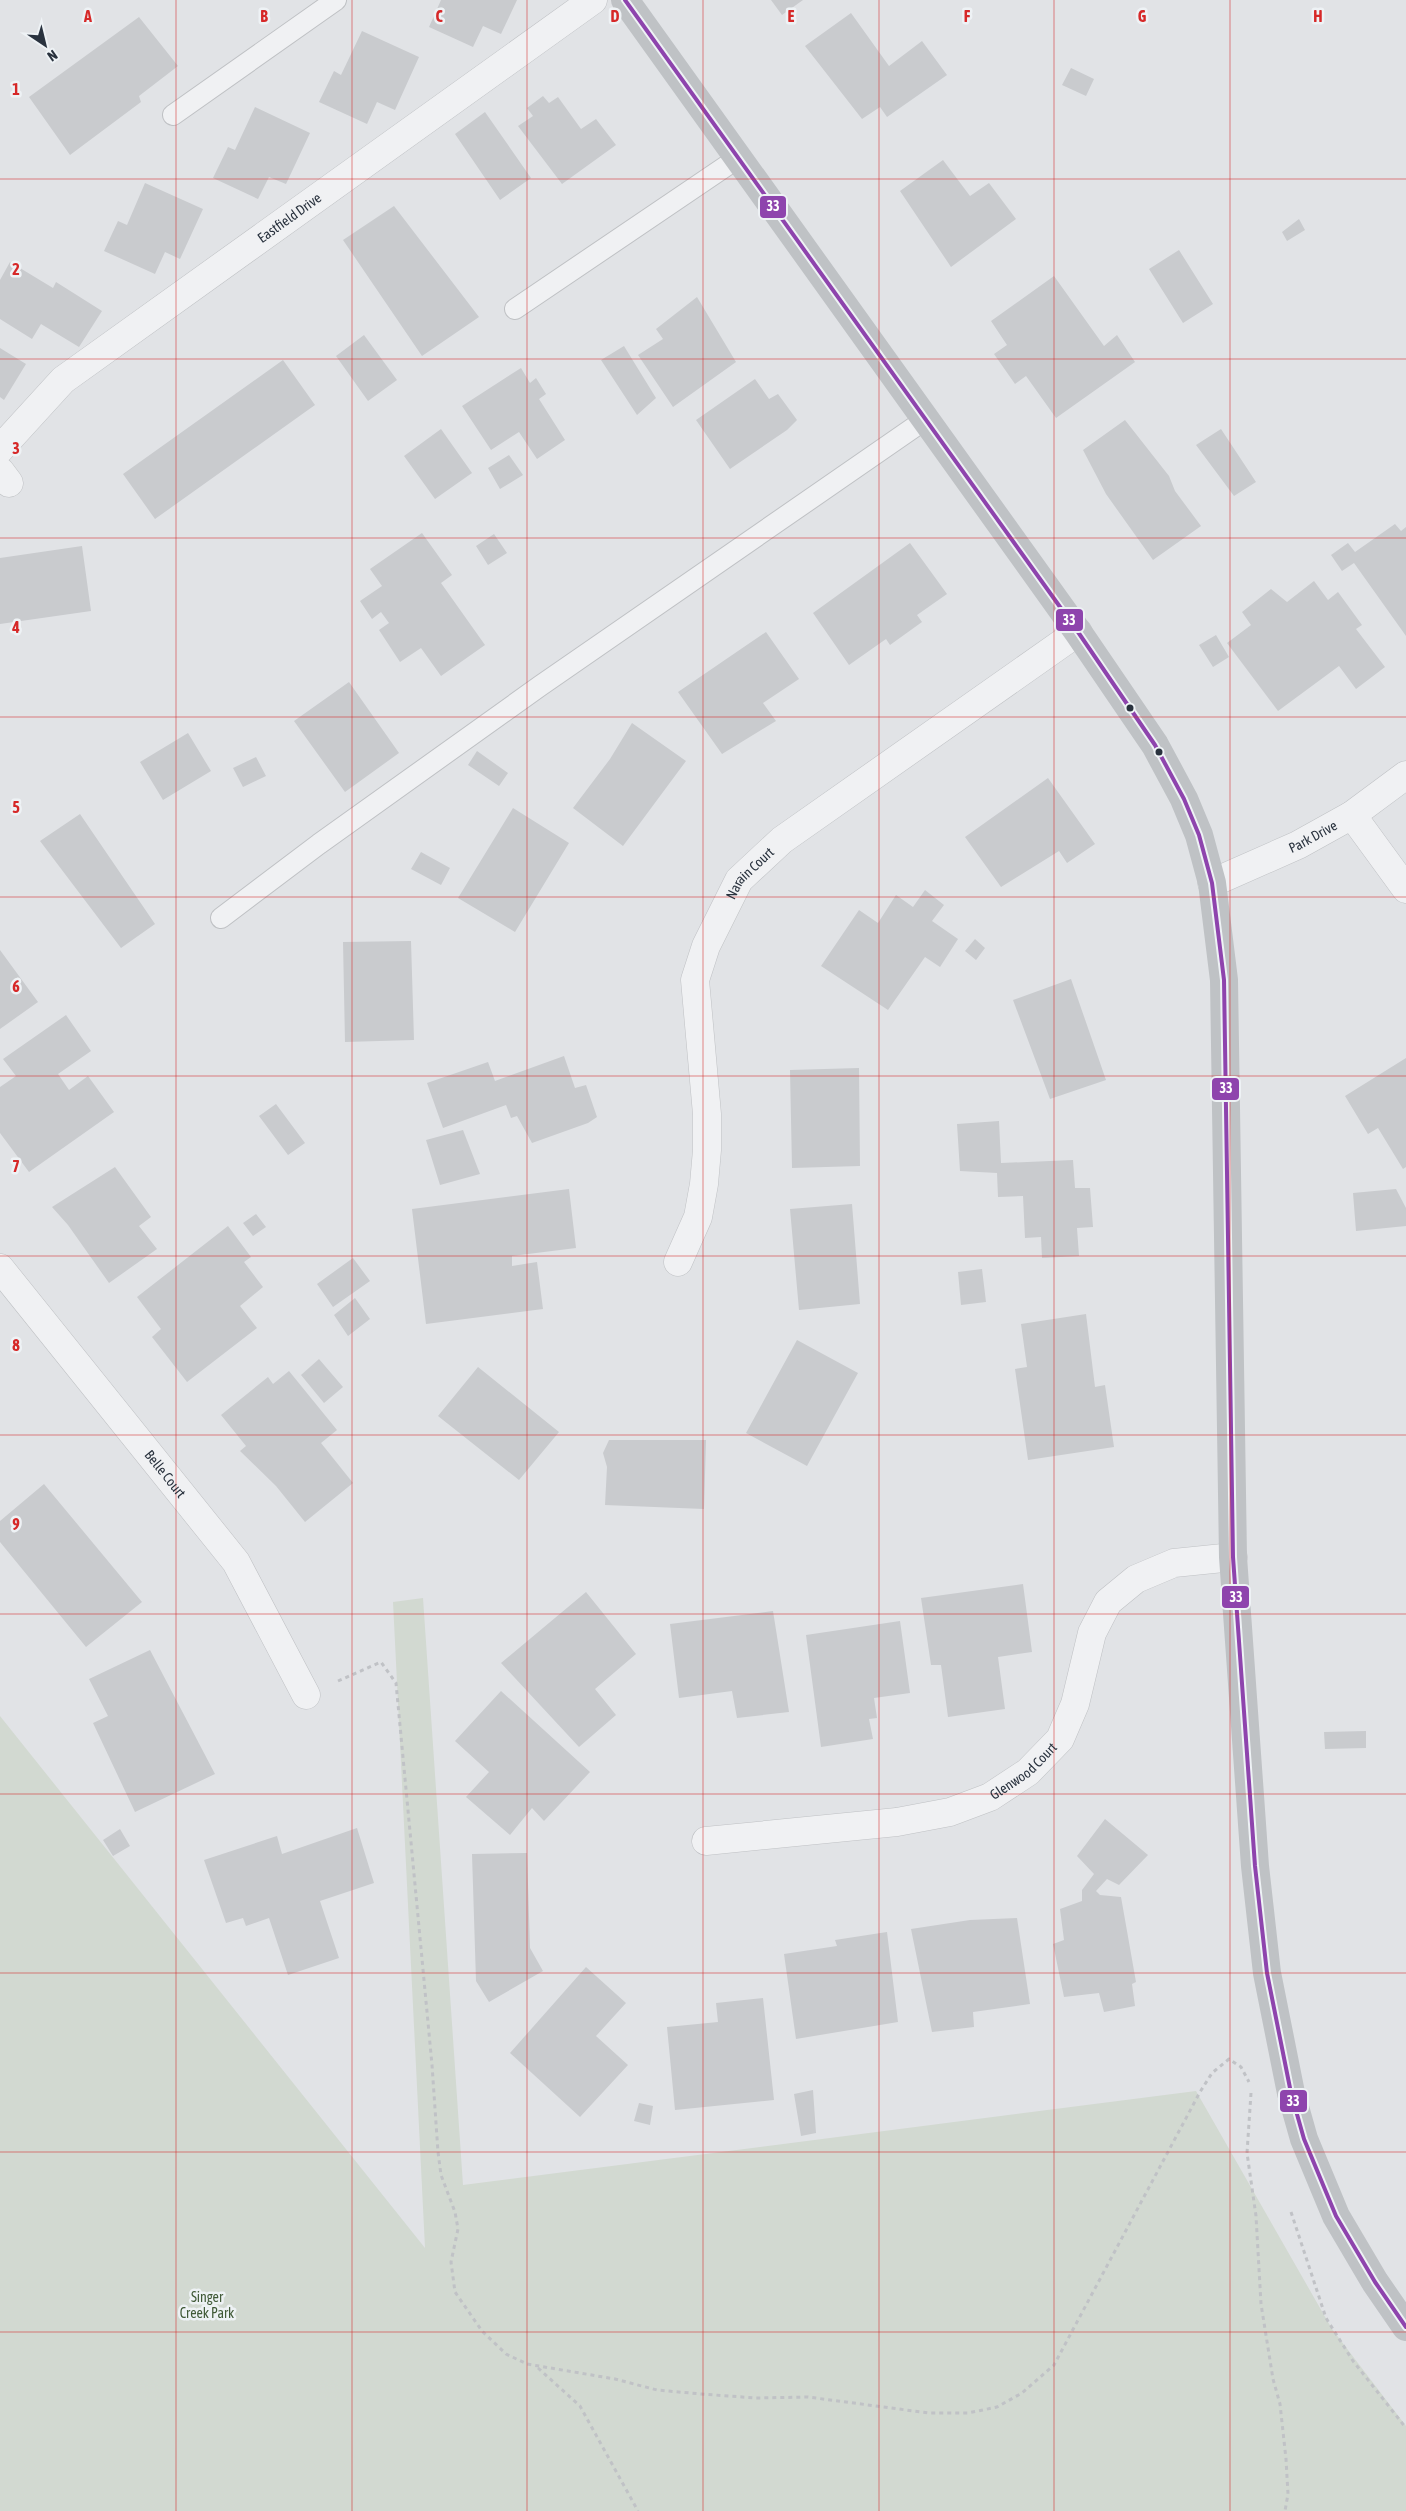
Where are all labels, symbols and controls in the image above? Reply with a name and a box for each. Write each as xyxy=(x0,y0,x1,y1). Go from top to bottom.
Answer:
text: A xyxy=(83,7,92,25)
text: B xyxy=(260,7,268,25)
text: C xyxy=(435,7,443,25)
text: D xyxy=(611,7,620,25)
text: E xyxy=(788,7,795,25)
text: F xyxy=(964,7,971,25)
text: G xyxy=(1138,7,1147,25)
text: H xyxy=(1313,7,1323,25)
north arrow xyxy=(20,20,70,70)
text: N xyxy=(44,47,60,65)
text: 1 xyxy=(12,80,20,98)
street label: Eastfield Drive xyxy=(255,190,324,246)
line badge: 33 xyxy=(759,195,787,219)
text: 33 xyxy=(766,198,780,214)
text: 2 xyxy=(12,260,20,278)
text: 3 xyxy=(12,439,20,457)
line badge: 33 xyxy=(1055,608,1084,632)
text: 33 xyxy=(1062,612,1076,628)
text: 4 xyxy=(11,618,20,636)
unlabelled marker xyxy=(1125,703,1135,713)
unlabelled marker xyxy=(1154,747,1164,757)
text: 5 xyxy=(12,798,20,816)
street label: Park Drive xyxy=(1286,817,1340,856)
street label: Narain Court xyxy=(723,844,777,902)
text: 6 xyxy=(12,977,20,995)
line badge: 33 xyxy=(1211,1077,1240,1101)
text: 33 xyxy=(1219,1080,1233,1096)
text: 7 xyxy=(12,1157,20,1175)
text: 8 xyxy=(12,1336,20,1354)
street label: Belle Court xyxy=(141,1447,189,1501)
text: 9 xyxy=(12,1515,20,1533)
line badge: 33 xyxy=(1221,1585,1250,1609)
text: 33 xyxy=(1229,1589,1243,1605)
street label: Glenwood Court xyxy=(987,1739,1060,1803)
line badge: 33 xyxy=(1279,2089,1308,2113)
text: 33 xyxy=(1286,2093,1300,2109)
park label: Singer Creek Park xyxy=(180,2289,234,2321)

